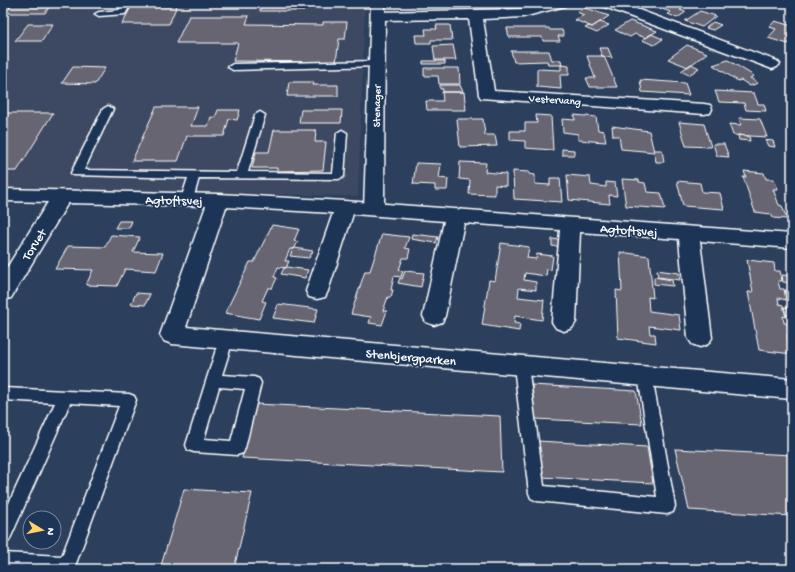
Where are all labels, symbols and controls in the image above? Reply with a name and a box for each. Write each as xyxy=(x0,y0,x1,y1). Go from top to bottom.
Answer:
street label: Stenager xyxy=(372,84,384,127)
street label: Vestervang xyxy=(527,93,581,109)
street label: Agtoftsvej xyxy=(145,193,203,209)
street label: Agtoftsvej xyxy=(600,222,658,241)
street label: Torvet xyxy=(19,225,51,265)
street label: Stenbjergparken xyxy=(365,347,457,370)
north arrow xyxy=(22,510,62,550)
text: N xyxy=(43,527,56,536)

